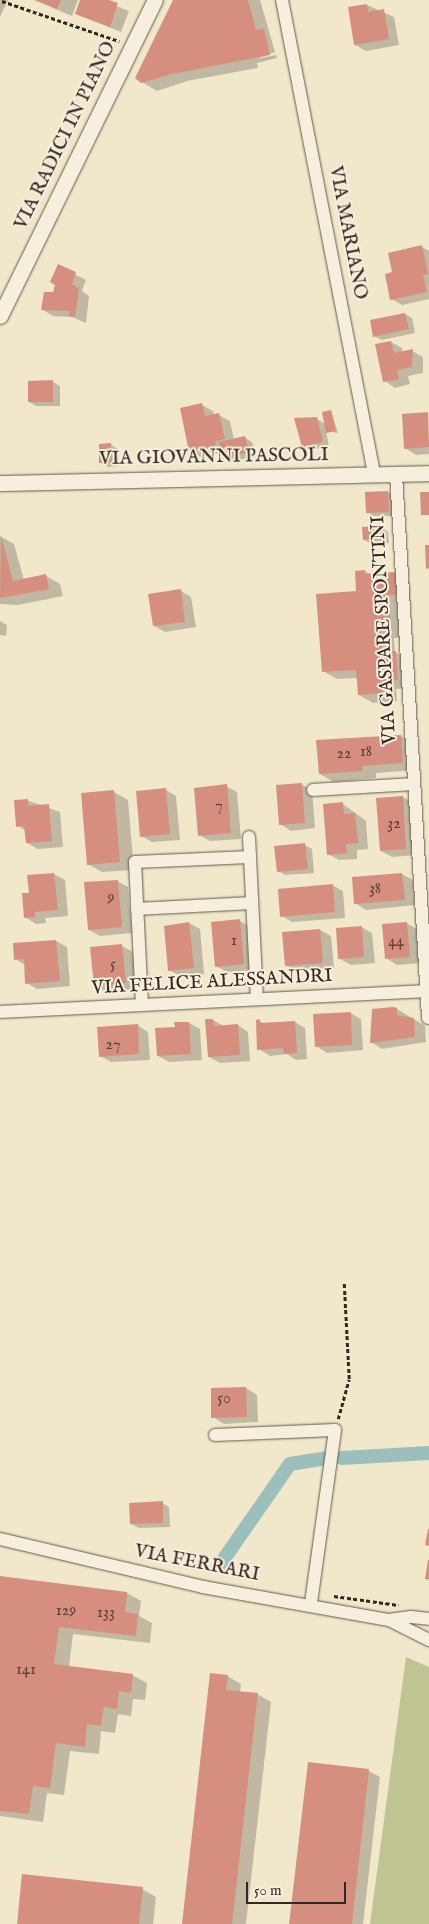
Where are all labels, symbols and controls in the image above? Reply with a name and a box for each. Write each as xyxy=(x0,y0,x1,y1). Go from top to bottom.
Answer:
street label: VIA RADICI IN PIANO xyxy=(11,38,121,234)
street label: VIA MARIANO xyxy=(323,164,371,302)
street label: VIA GIOVANNI PASCOLI xyxy=(99,445,329,471)
street label: VIA GASPARE SPONTINI xyxy=(368,515,402,745)
house number: 18 xyxy=(360,742,372,762)
house number: 22 xyxy=(336,744,352,764)
house number: 7 xyxy=(215,796,223,816)
house number: 32 xyxy=(387,814,401,834)
house number: 38 xyxy=(369,879,381,899)
house number: 9 xyxy=(108,888,114,908)
house number: 1 xyxy=(231,931,237,951)
house number: 44 xyxy=(388,932,404,952)
house number: 5 xyxy=(110,955,116,975)
street label: VIA FELICE ALESSANDRI xyxy=(91,965,333,1001)
house number: 27 xyxy=(106,1035,120,1055)
house number: 50 xyxy=(217,1389,231,1409)
street label: VIA FERRARI xyxy=(133,1541,261,1587)
house number: 129 xyxy=(56,1601,76,1621)
house number: 133 xyxy=(97,1603,115,1623)
house number: 141 xyxy=(16,1660,36,1680)
scale bar xyxy=(249,1872,349,1904)
text: 50 m xyxy=(254,1881,282,1900)

